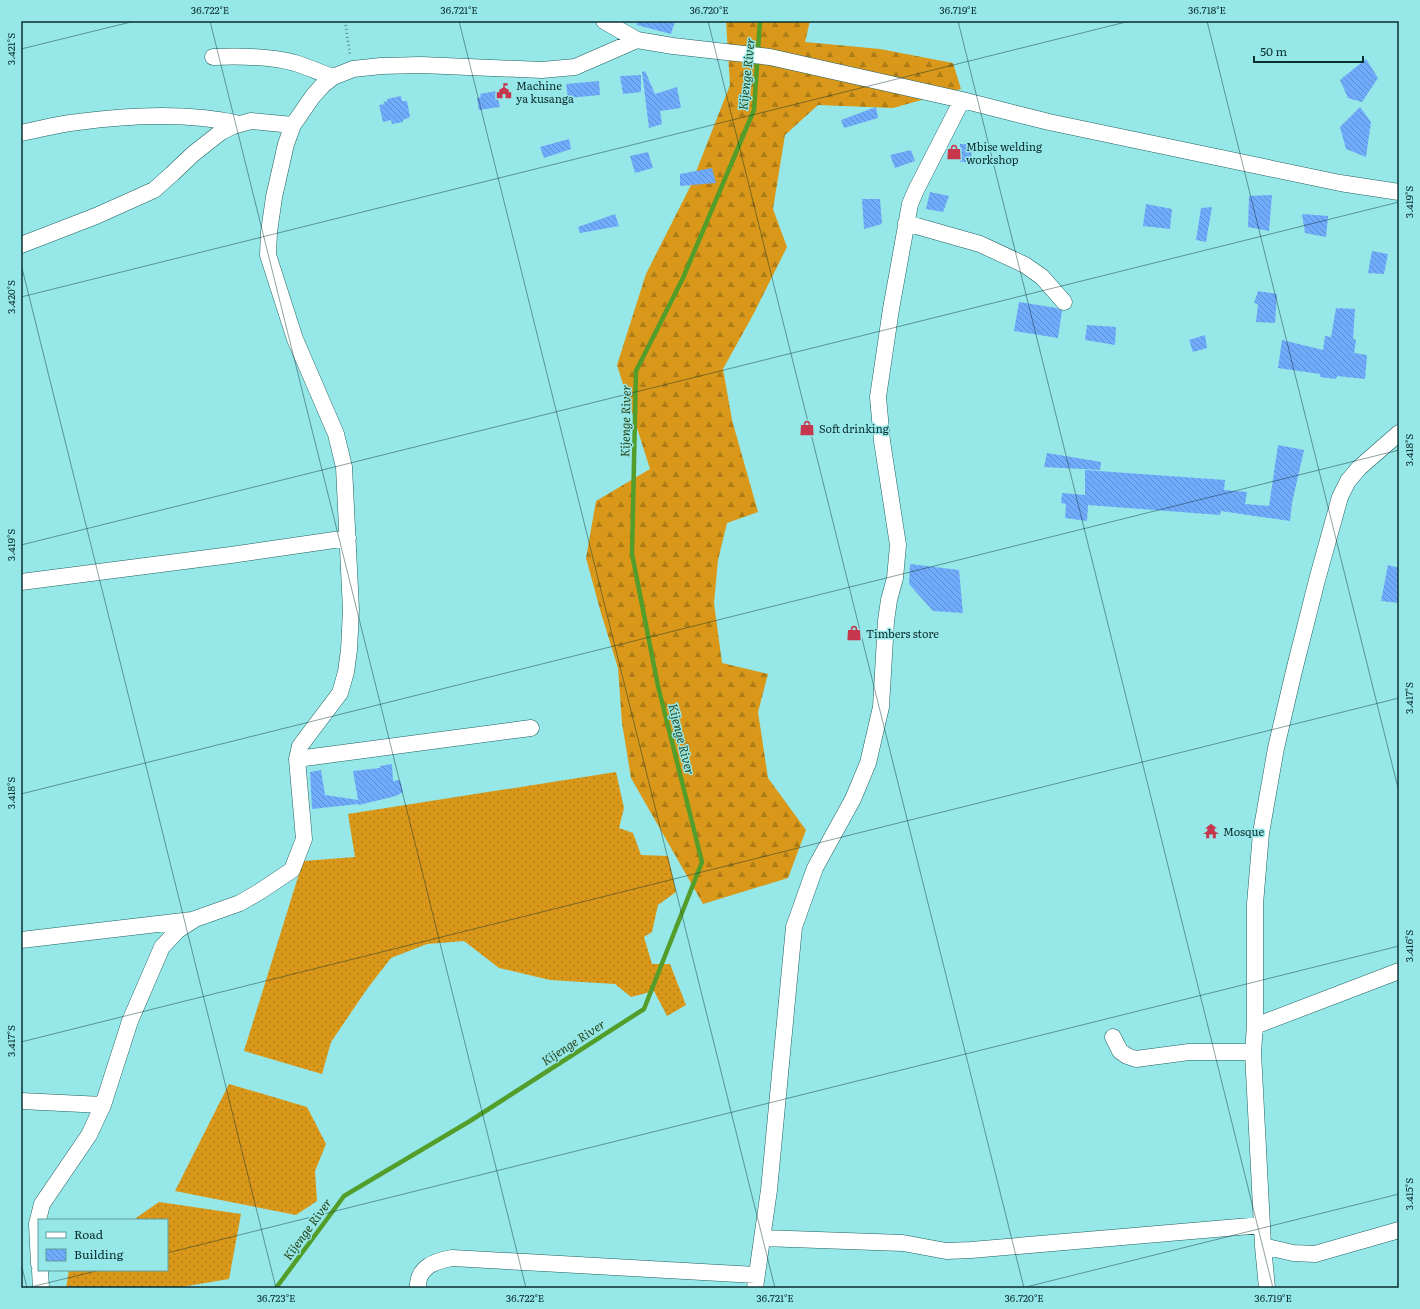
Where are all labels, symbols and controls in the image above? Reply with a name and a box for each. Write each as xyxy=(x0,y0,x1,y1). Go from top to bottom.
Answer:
text: 36.722°E xyxy=(191,2,229,17)
text: 36.721°E xyxy=(440,2,478,17)
text: 36.720°E xyxy=(689,2,729,17)
text: 36.719°E xyxy=(939,2,977,17)
text: 36.718°E xyxy=(1188,2,1226,17)
text: 3.421°S xyxy=(3,33,18,65)
water label: Kijenge River xyxy=(733,37,759,111)
scale bar xyxy=(1254,38,1363,64)
text: 50 m xyxy=(1260,42,1287,60)
place label: Machine ya kusanga xyxy=(516,77,574,106)
public building icon: Machine ya kusanga xyxy=(495,82,513,100)
place label: Mbise welding workshop xyxy=(966,138,1043,167)
shop icon: Mbise welding workshop xyxy=(945,143,963,161)
text: 3.419°S xyxy=(1401,186,1416,218)
text: 3.420°S xyxy=(3,280,18,314)
water label: Kijenge River xyxy=(615,384,635,457)
shop icon: Soft drinking xyxy=(798,419,816,437)
place label: Soft drinking xyxy=(819,420,890,436)
text: 3.418°S xyxy=(1401,434,1416,466)
text: 3.419°S xyxy=(3,529,18,561)
shop icon: Timbers store xyxy=(845,624,863,642)
place label: Timbers store xyxy=(866,625,939,641)
text: 3.417°S xyxy=(1401,682,1416,714)
water label: Kijenge River xyxy=(664,702,700,777)
text: 3.418°S xyxy=(3,777,18,809)
temple icon: Mosque xyxy=(1202,822,1220,840)
place label: Mosque xyxy=(1223,823,1265,839)
text: 3.416°S xyxy=(1401,930,1416,962)
water label: Kijenge River xyxy=(538,1014,609,1069)
text: 3.417°S xyxy=(3,1025,18,1057)
text: 3.415°S xyxy=(1401,1178,1416,1210)
water label: Kijenge River xyxy=(278,1194,336,1264)
legend xyxy=(38,1219,168,1271)
text: Road xyxy=(74,1225,104,1243)
text: Building xyxy=(74,1245,124,1263)
text: 36.723°E xyxy=(257,1290,295,1305)
text: 36.722°E xyxy=(506,1290,544,1305)
text: 36.721°E xyxy=(756,1290,794,1305)
text: 36.720°E xyxy=(1004,1290,1044,1305)
text: 36.719°E xyxy=(1254,1290,1292,1305)

